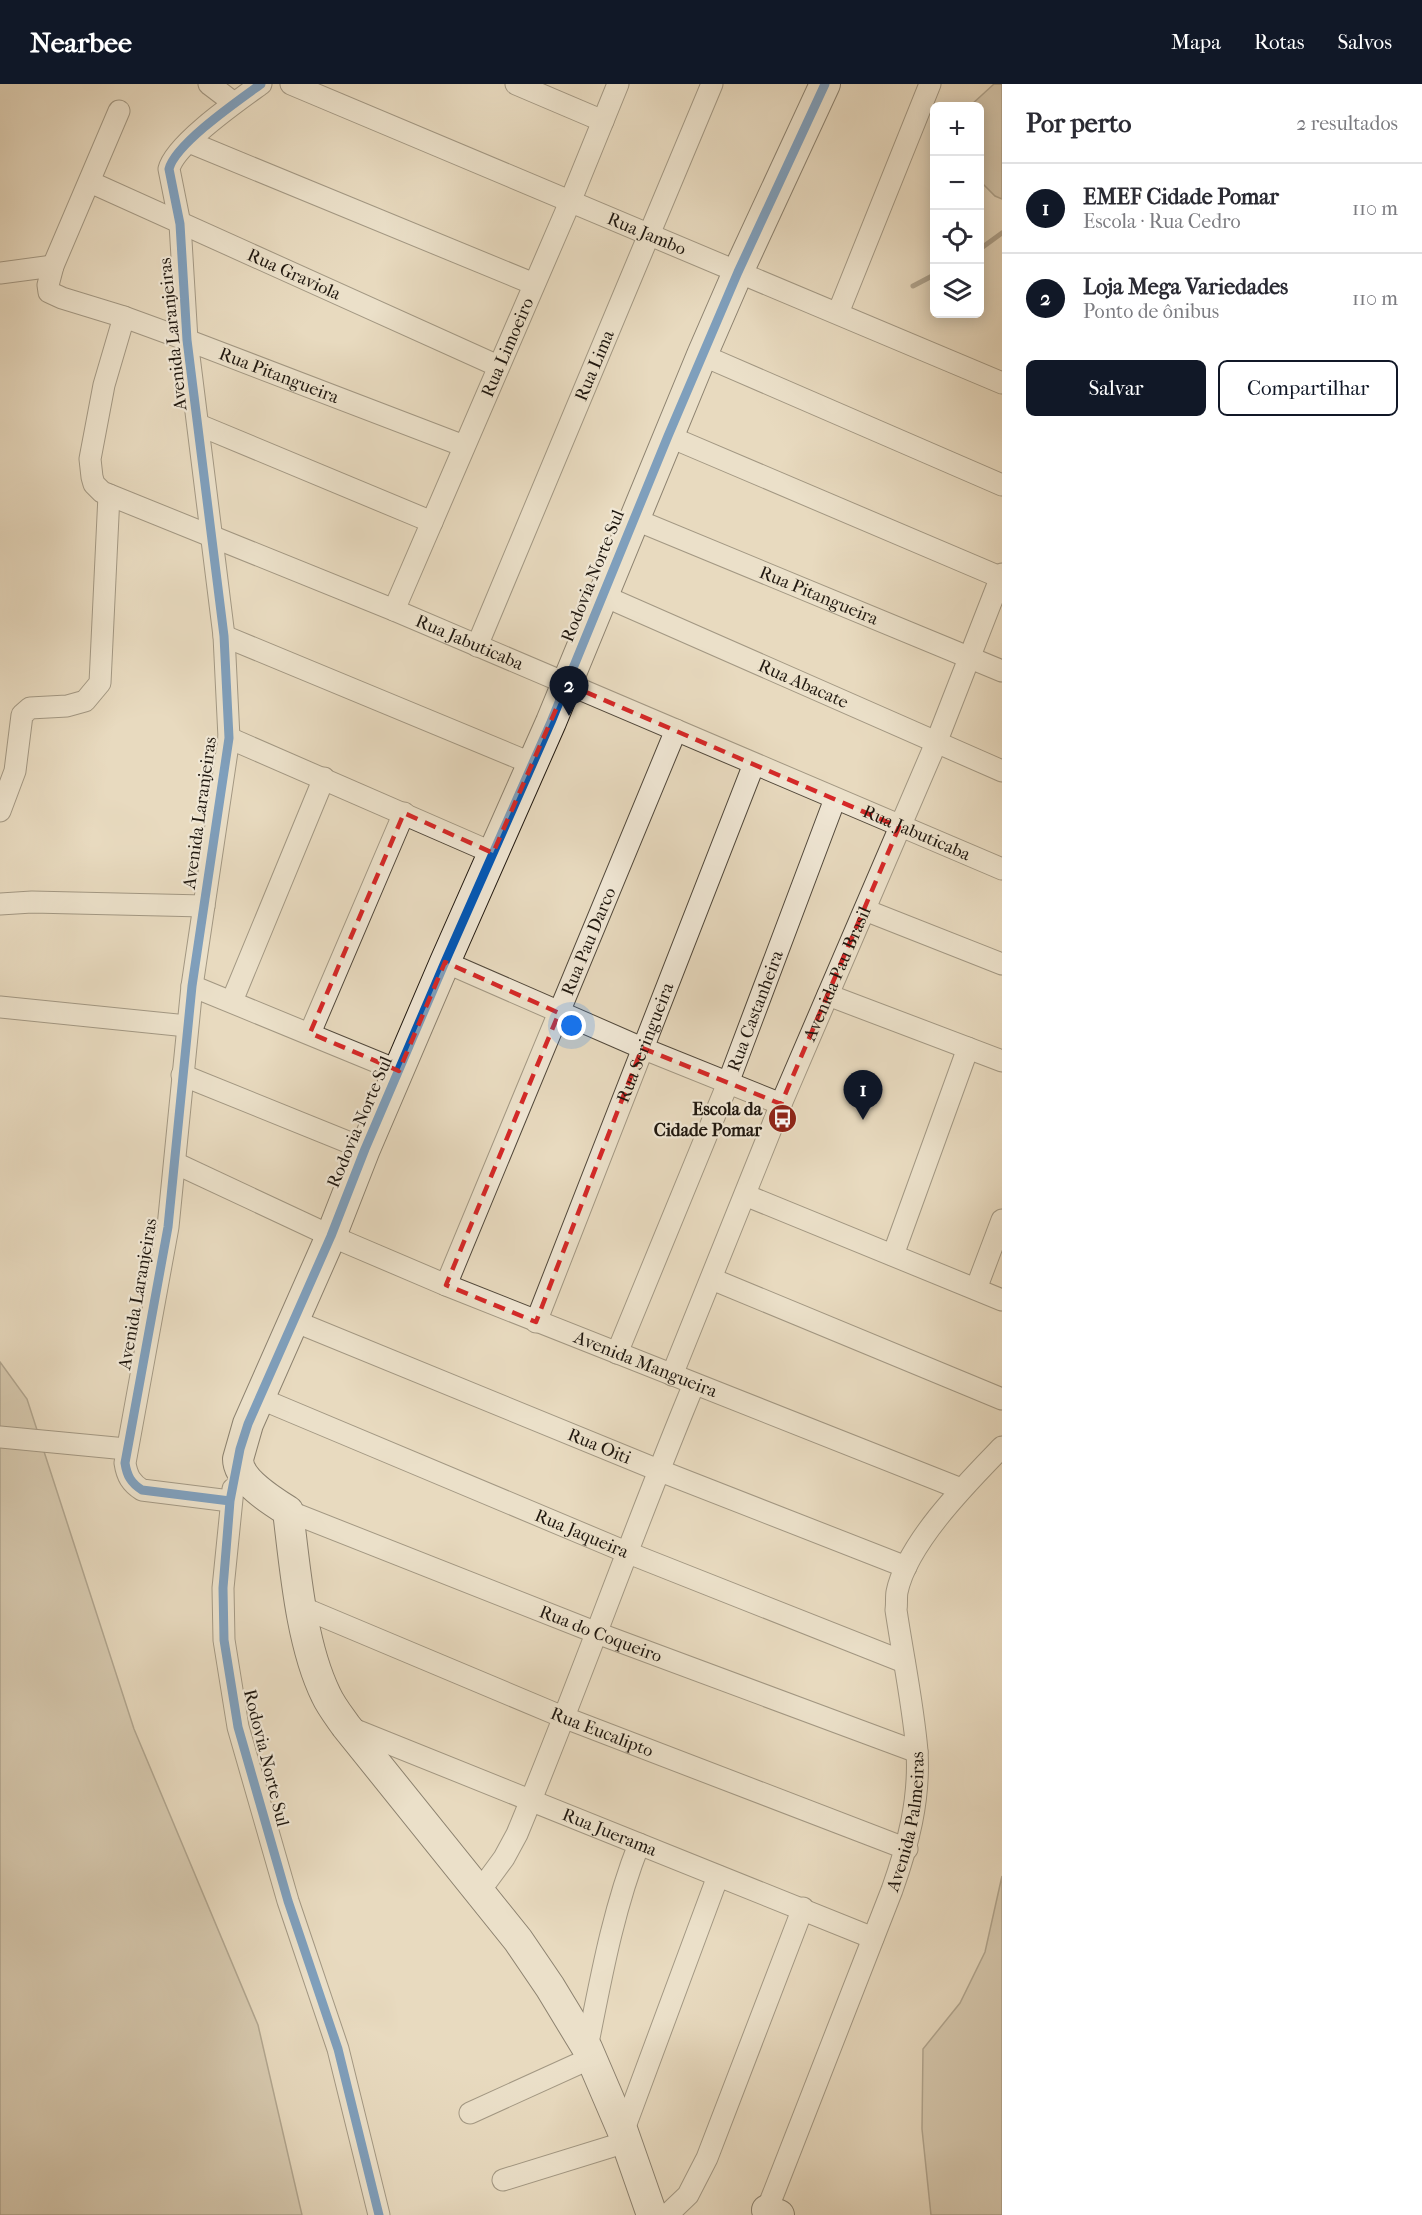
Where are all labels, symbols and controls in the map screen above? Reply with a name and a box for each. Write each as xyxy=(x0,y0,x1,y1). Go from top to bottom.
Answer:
text: Nearbee xyxy=(30,26,132,59)
text: Mapa xyxy=(1171,30,1221,54)
text: Rotas xyxy=(1254,30,1304,54)
text: Salvos xyxy=(1337,30,1392,54)
map controls xyxy=(930,102,984,318)
button: + xyxy=(930,102,984,156)
text: Por perto xyxy=(1026,108,1131,139)
text: 2 resultados xyxy=(1296,112,1398,135)
button: − xyxy=(930,156,984,210)
text: EMEF Cidade Pomar xyxy=(1083,184,1279,210)
text: 1 xyxy=(1042,197,1049,220)
text: 110 m xyxy=(1352,197,1398,220)
street label: Rua Jambo xyxy=(604,208,689,259)
button: locate xyxy=(930,210,984,264)
text: Escola · Rua Cedro xyxy=(1083,210,1241,233)
street label: Rua Graviola xyxy=(244,244,345,305)
street label: Avenida Laranjeiras xyxy=(155,256,192,412)
button: layers xyxy=(930,264,984,318)
text: Loja Mega Variedades xyxy=(1083,274,1288,300)
text: 2 xyxy=(1040,287,1051,310)
text: 110 m xyxy=(1352,287,1398,310)
street label: Rua Limoeiro xyxy=(477,294,538,400)
text: Ponto de ônibus xyxy=(1083,300,1219,323)
street label: Rua Lima xyxy=(570,326,619,404)
street label: Rua Pitangueira xyxy=(216,343,343,408)
button: Salvar xyxy=(1026,360,1206,416)
button: Compartilhar xyxy=(1218,360,1398,416)
street label: Rodovia Norte Sul xyxy=(557,507,629,645)
street label: Rua Pitangueira xyxy=(756,561,882,630)
street label: Rua Jabuticaba xyxy=(413,610,527,675)
street label: Rua Abacate xyxy=(755,655,852,713)
pin: 2 xyxy=(550,666,588,716)
street label: Avenida Laranjeiras xyxy=(179,735,221,891)
street label: Rua Jabuticaba xyxy=(860,800,974,865)
street label: Rua Pau Darco xyxy=(557,884,620,998)
street label: Avenida Pau Brasil xyxy=(798,903,875,1045)
street label: Rua Castanheira xyxy=(723,947,788,1074)
street label: Rua Seringueira xyxy=(612,979,678,1106)
your location xyxy=(557,1011,586,1040)
street label: Rodovia Norte Sul xyxy=(323,1053,397,1191)
pin: 1 xyxy=(844,1070,882,1120)
place label: Escola da Cidade Pomar xyxy=(654,1099,763,1141)
bus stop icon: Escola da Cidade Pomar xyxy=(767,1103,799,1135)
street label: Avenida Laranjeiras xyxy=(114,1216,162,1372)
street label: Avenida Mangueira xyxy=(570,1326,721,1402)
street label: Rua Oiti xyxy=(565,1424,635,1469)
street label: Rua Jaqueira xyxy=(532,1504,632,1563)
street label: Rua do Coqueiro xyxy=(536,1601,665,1667)
street label: Rodovia Norte Sul xyxy=(239,1687,293,1829)
street label: Rua Eucalipto xyxy=(548,1703,656,1761)
street label: Avenida Palmeiras xyxy=(882,1751,928,1895)
street label: Rua Juerama xyxy=(559,1804,661,1861)

